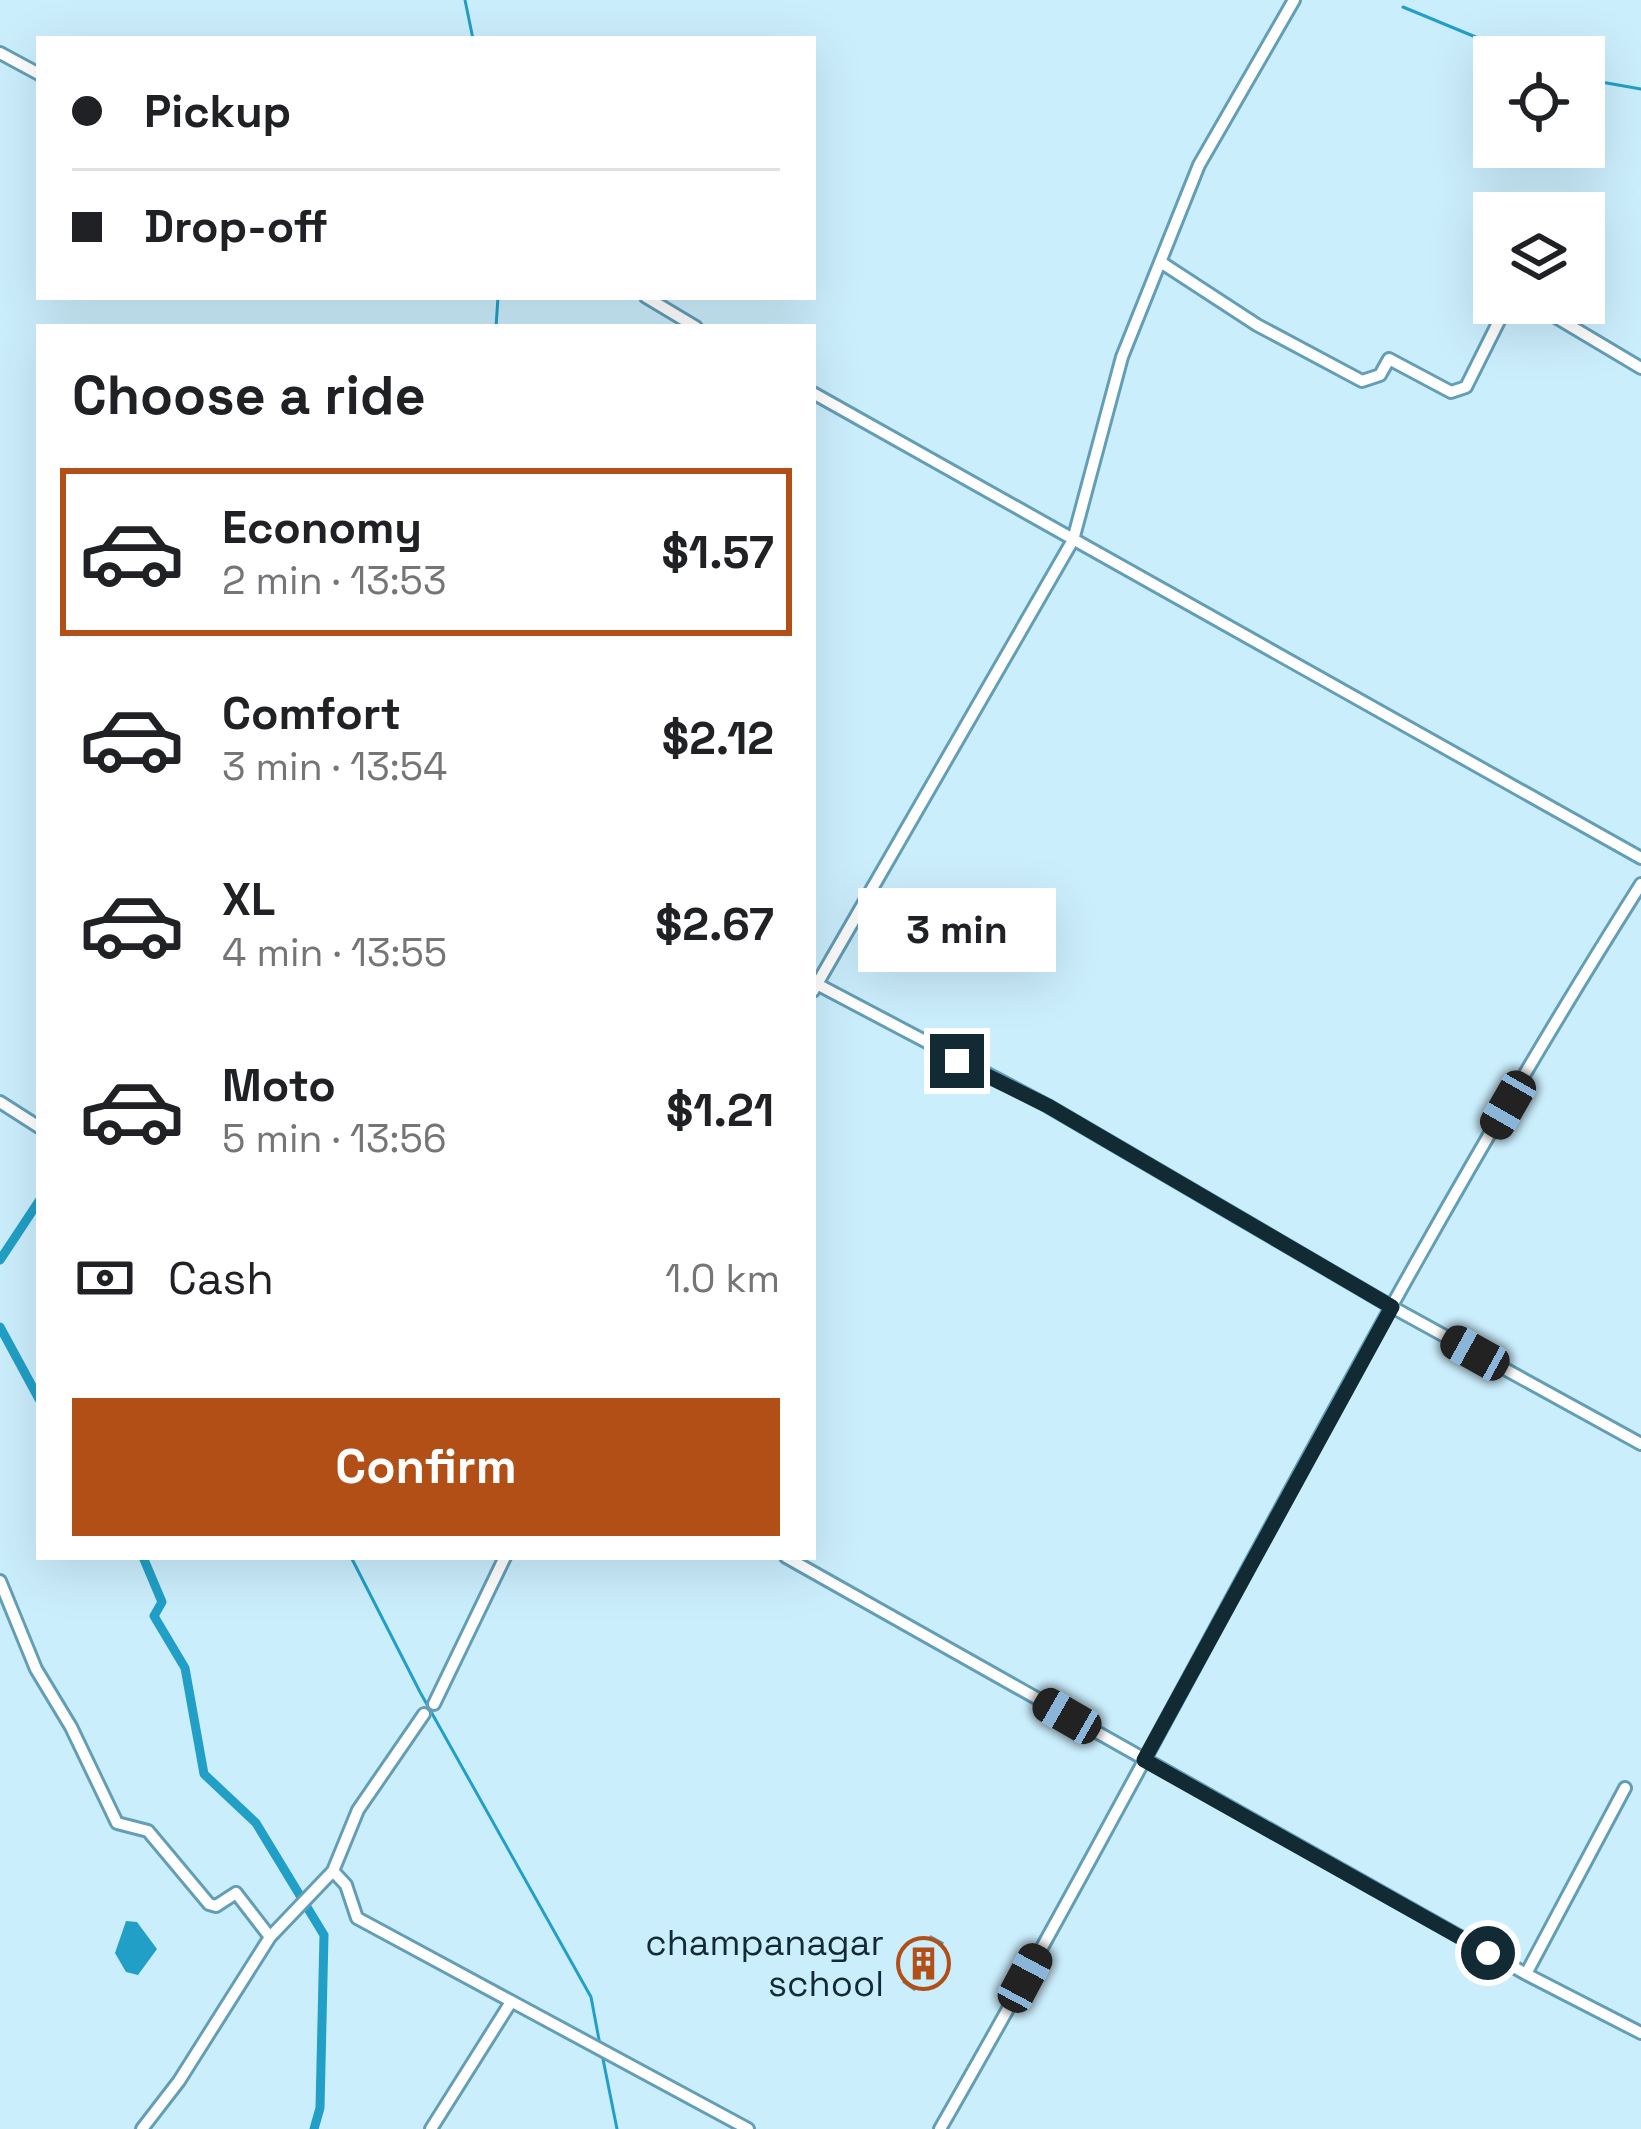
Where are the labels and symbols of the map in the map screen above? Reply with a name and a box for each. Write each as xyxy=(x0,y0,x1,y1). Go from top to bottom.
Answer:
callout: 3 min xyxy=(858,887,1056,971)
route end xyxy=(930,1034,984,1088)
car xyxy=(1474,1065,1542,1145)
car xyxy=(1435,1320,1515,1386)
car xyxy=(1027,1682,1107,1750)
place label: champanagar school xyxy=(645,1920,884,2007)
route start xyxy=(1461,1926,1515,1980)
building icon: champanagar school xyxy=(895,1935,951,1991)
car xyxy=(992,1938,1058,2018)

